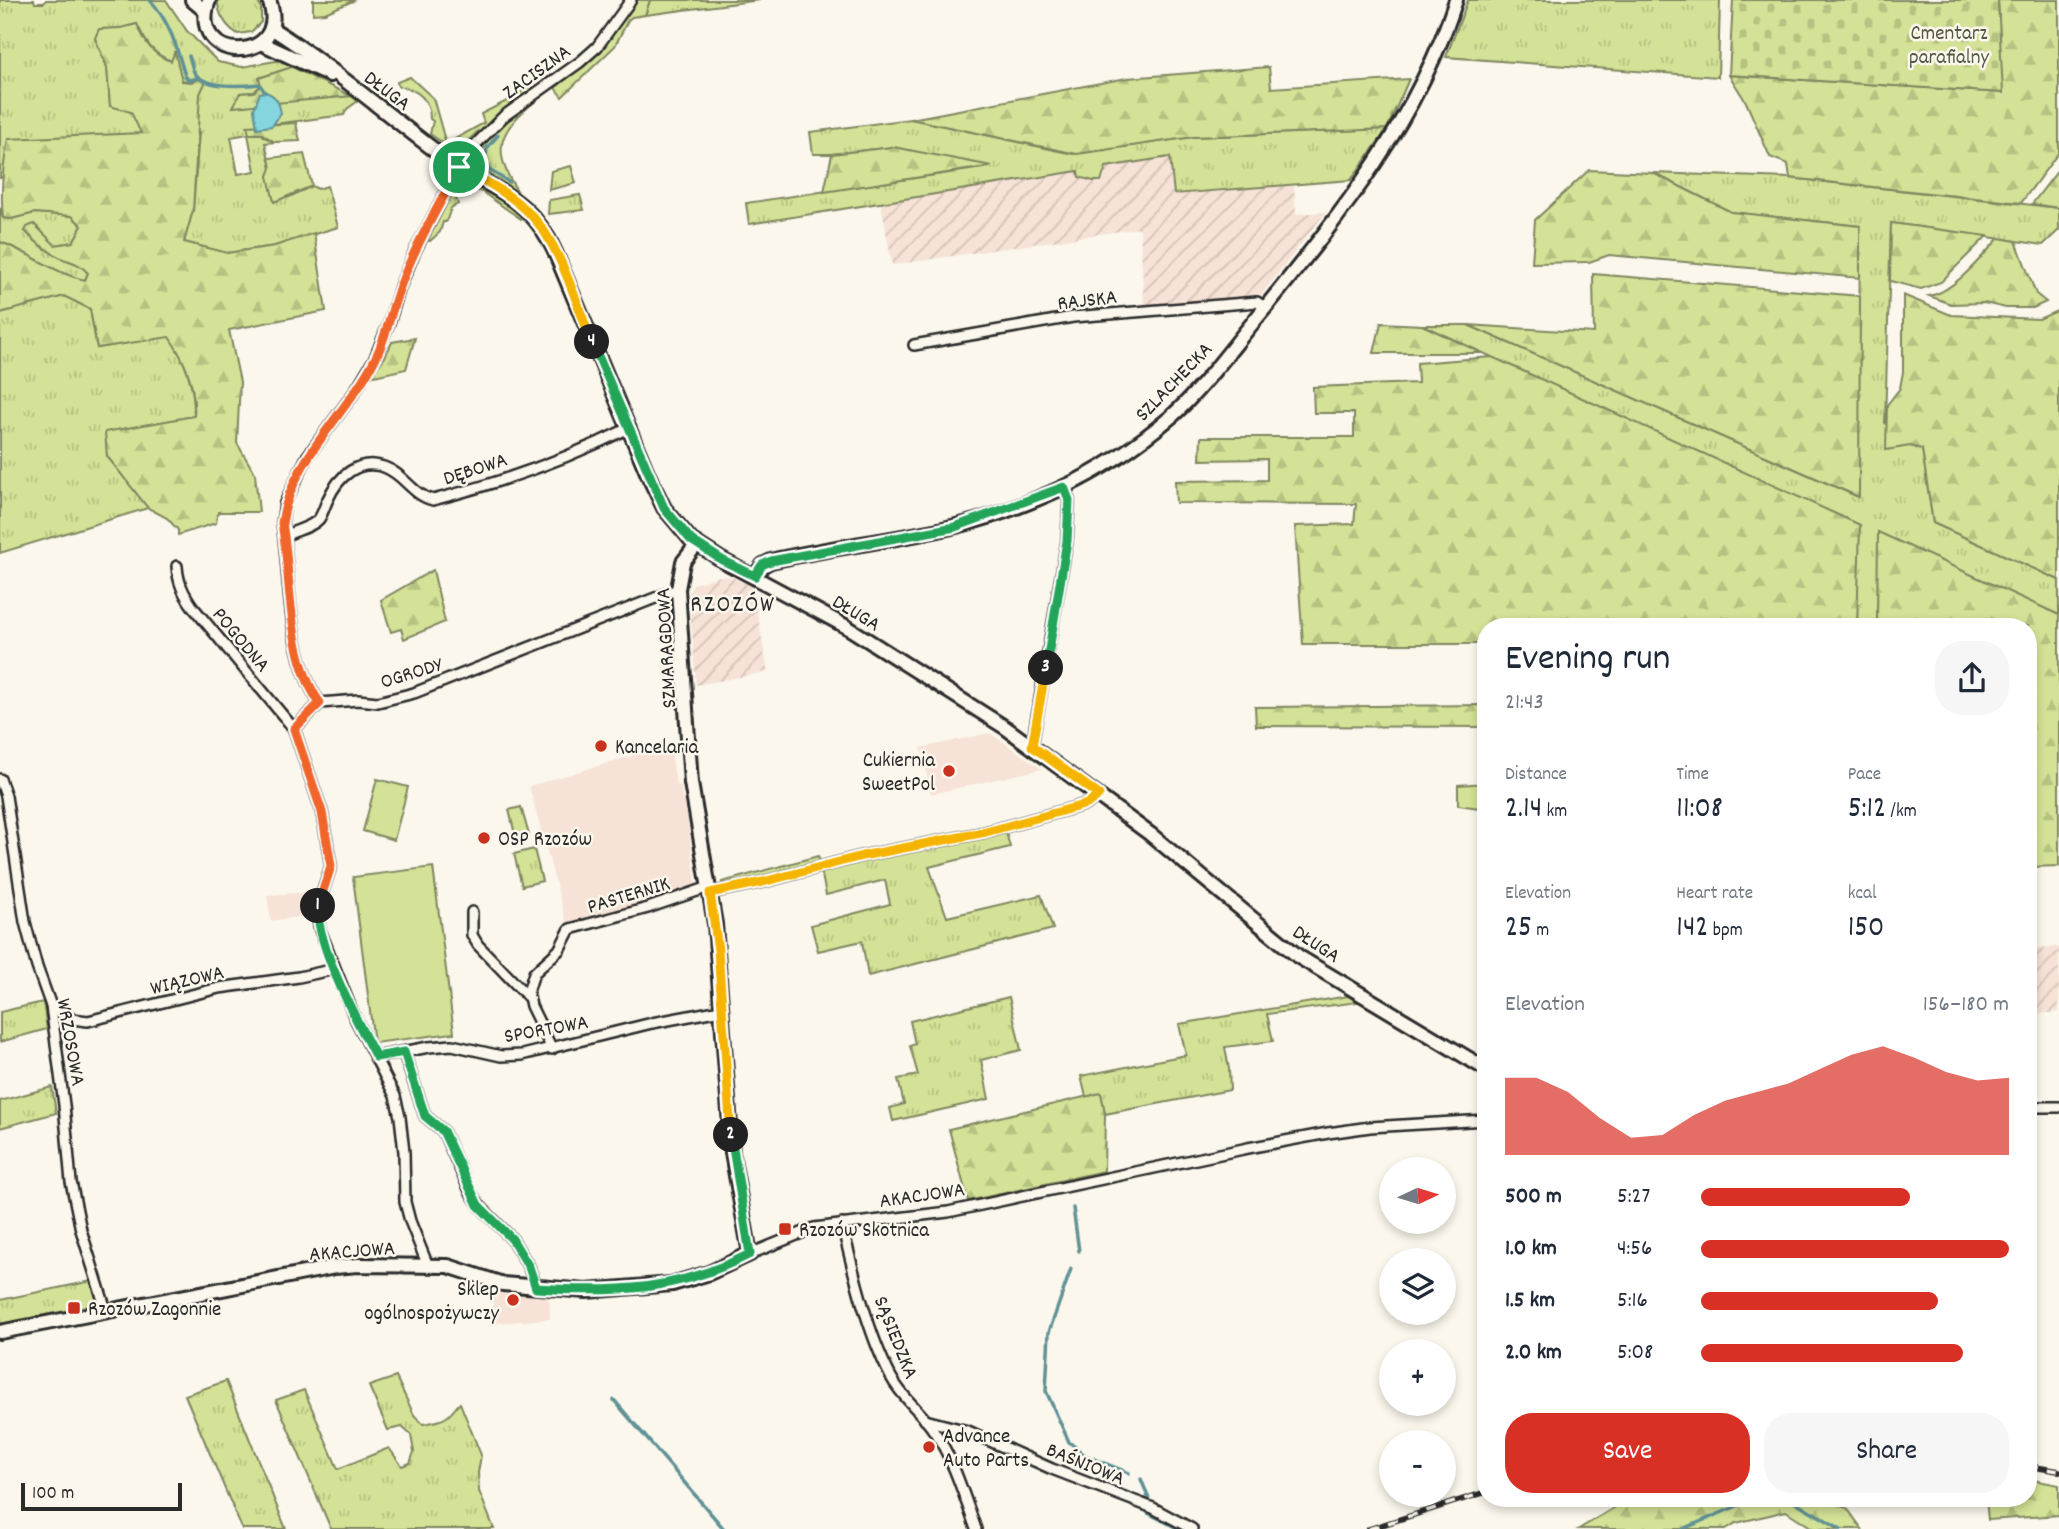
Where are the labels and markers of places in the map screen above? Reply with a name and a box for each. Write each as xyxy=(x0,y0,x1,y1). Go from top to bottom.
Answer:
pin xyxy=(429,137,489,197)
pin: 4 xyxy=(574,324,610,360)
pin: 3 xyxy=(1028,650,1064,686)
place label: Kancelaria xyxy=(615,734,699,764)
marker: Kancelaria xyxy=(593,738,609,754)
place label: Cukiernia SweetPol xyxy=(862,747,936,801)
marker: Cukiernia SweetPol xyxy=(941,763,957,779)
place label: OSP Rzozów xyxy=(498,826,592,856)
marker: OSP Rzozów xyxy=(476,830,492,846)
pin: 1 xyxy=(300,888,336,923)
pin: 2 xyxy=(714,1118,748,1152)
place label: Rzozów Skotnica xyxy=(799,1217,930,1247)
marker: Rzozów Skotnica xyxy=(777,1221,793,1237)
place label: Sklep ogólnospożywczy xyxy=(364,1276,499,1330)
marker: Sklep ogólnospożywczy xyxy=(505,1292,521,1308)
place label: Rzozów Zagonnie xyxy=(88,1296,221,1326)
marker: Rzozów Zagonnie xyxy=(66,1300,82,1316)
place label: Advance Auto Parts xyxy=(943,1423,1029,1477)
marker: Advance Auto Parts xyxy=(921,1439,937,1455)

